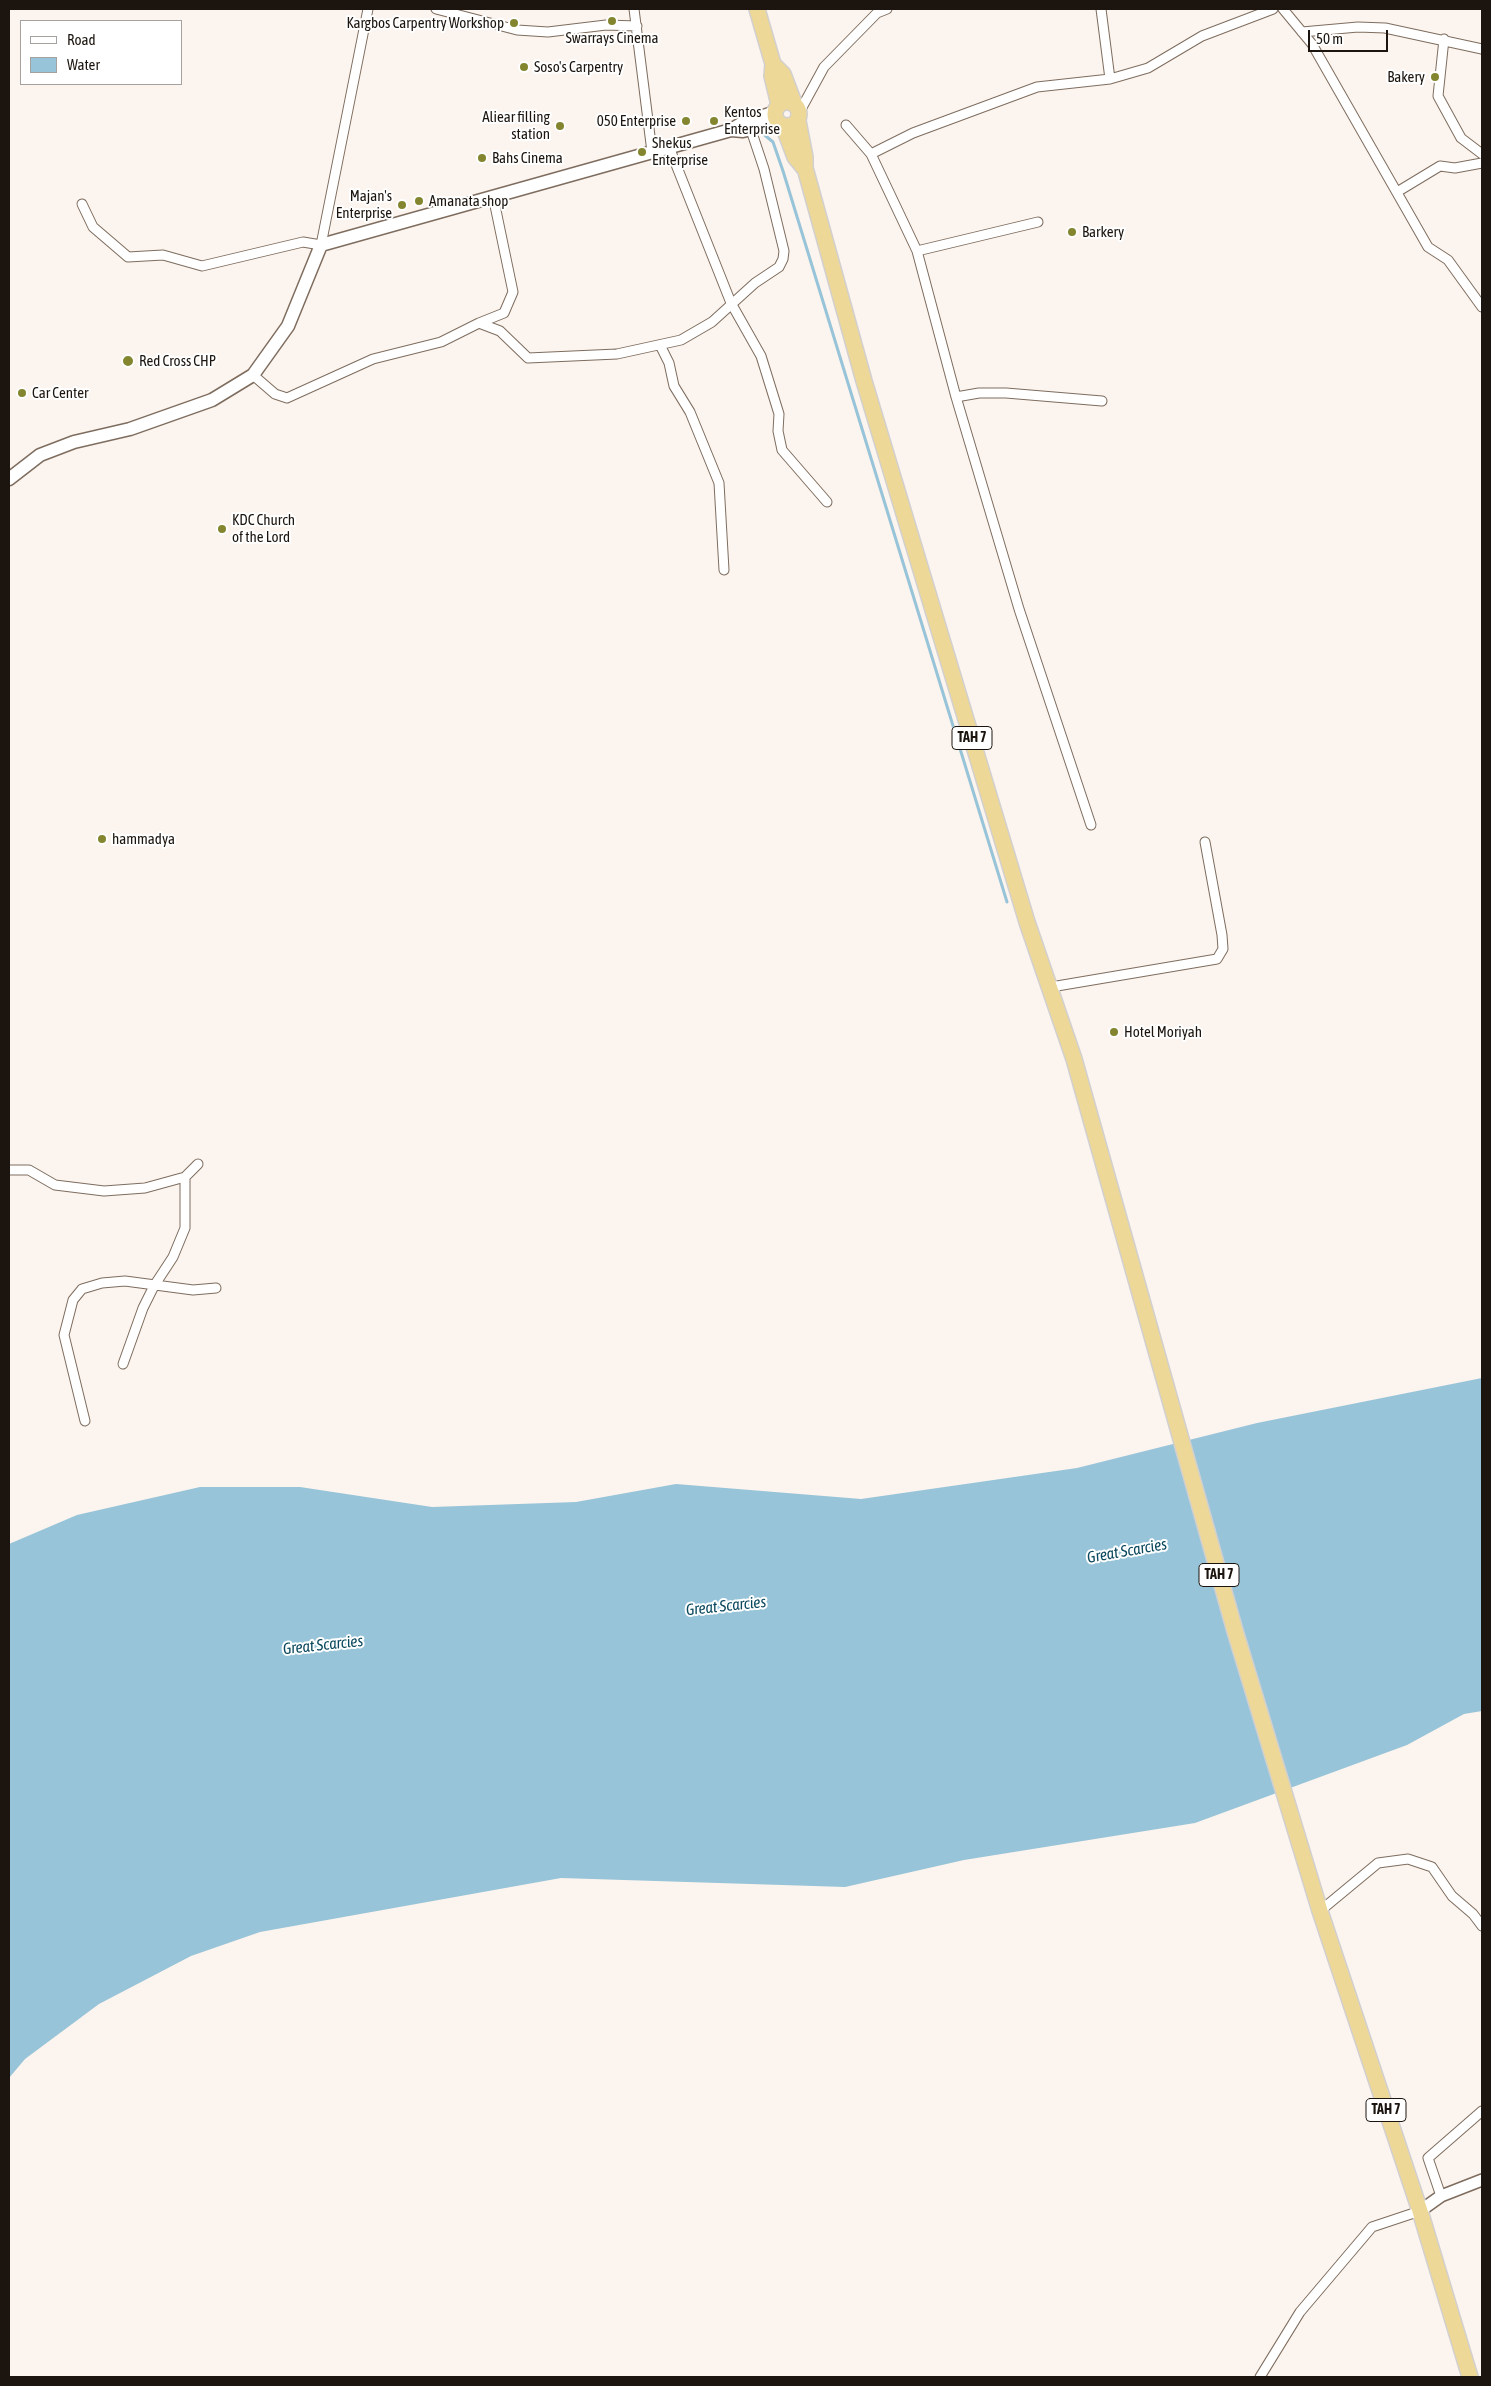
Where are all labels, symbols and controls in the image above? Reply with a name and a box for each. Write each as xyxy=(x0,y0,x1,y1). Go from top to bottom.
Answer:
place label: Kargbos Carpentry Workshop xyxy=(346,14,504,32)
marker: Swarrays Cinema xyxy=(606,15,618,27)
marker: Kargbos Carpentry Workshop xyxy=(508,17,520,29)
legend xyxy=(20,20,182,85)
scale bar xyxy=(1311,20,1391,52)
place label: Swarrays Cinema xyxy=(565,29,659,47)
text: 50 m xyxy=(1316,30,1343,47)
text: Road xyxy=(67,31,96,48)
text: Water xyxy=(67,56,100,73)
place label: Soso's Carpentry xyxy=(534,58,623,76)
marker: Soso's Carpentry xyxy=(518,61,530,73)
place label: Bakery xyxy=(1387,68,1425,86)
marker: Bakery xyxy=(1429,71,1441,83)
place label: Kentos Enterprise xyxy=(724,103,780,138)
place label: Aliear filling station xyxy=(482,108,550,143)
place label: 050 Enterprise xyxy=(597,112,676,130)
marker: 050 Enterprise xyxy=(680,115,692,127)
marker: Kentos Enterprise xyxy=(708,115,720,127)
marker: Aliear filling station xyxy=(554,120,566,132)
place label: Shekus Enterprise xyxy=(652,134,708,169)
marker: Shekus Enterprise xyxy=(636,146,648,158)
place label: Bahs Cinema xyxy=(492,149,563,167)
marker: Bahs Cinema xyxy=(476,152,488,164)
place label: Majan's Enterprise xyxy=(336,187,392,222)
place label: Amanata shop xyxy=(429,192,508,210)
marker: Amanata shop xyxy=(413,195,425,207)
marker: Majan's Enterprise xyxy=(396,199,408,211)
place label: Barkery xyxy=(1082,223,1124,241)
marker: Barkery xyxy=(1066,226,1078,238)
place label: Red Cross CHP xyxy=(139,352,216,370)
marker: Red Cross CHP xyxy=(121,354,135,368)
place label: Car Center xyxy=(32,384,88,402)
marker: Car Center xyxy=(16,387,28,399)
place label: KDC Church of the Lord xyxy=(232,511,295,546)
marker: KDC Church of the Lord xyxy=(216,523,228,535)
road number: TAH 7 xyxy=(952,726,992,750)
place label: hammadya xyxy=(112,830,175,848)
marker: hammadya xyxy=(96,833,108,845)
place label: Hotel Moriyah xyxy=(1124,1023,1202,1041)
marker: Hotel Moriyah xyxy=(1108,1026,1120,1038)
water label: Great Scarcies xyxy=(1086,1535,1168,1567)
road number: TAH 7 xyxy=(1199,1564,1239,1586)
water label: Great Scarcies xyxy=(685,1592,767,1620)
water label: Great Scarcies xyxy=(282,1631,364,1659)
road number: TAH 7 xyxy=(1366,2098,1406,2122)

